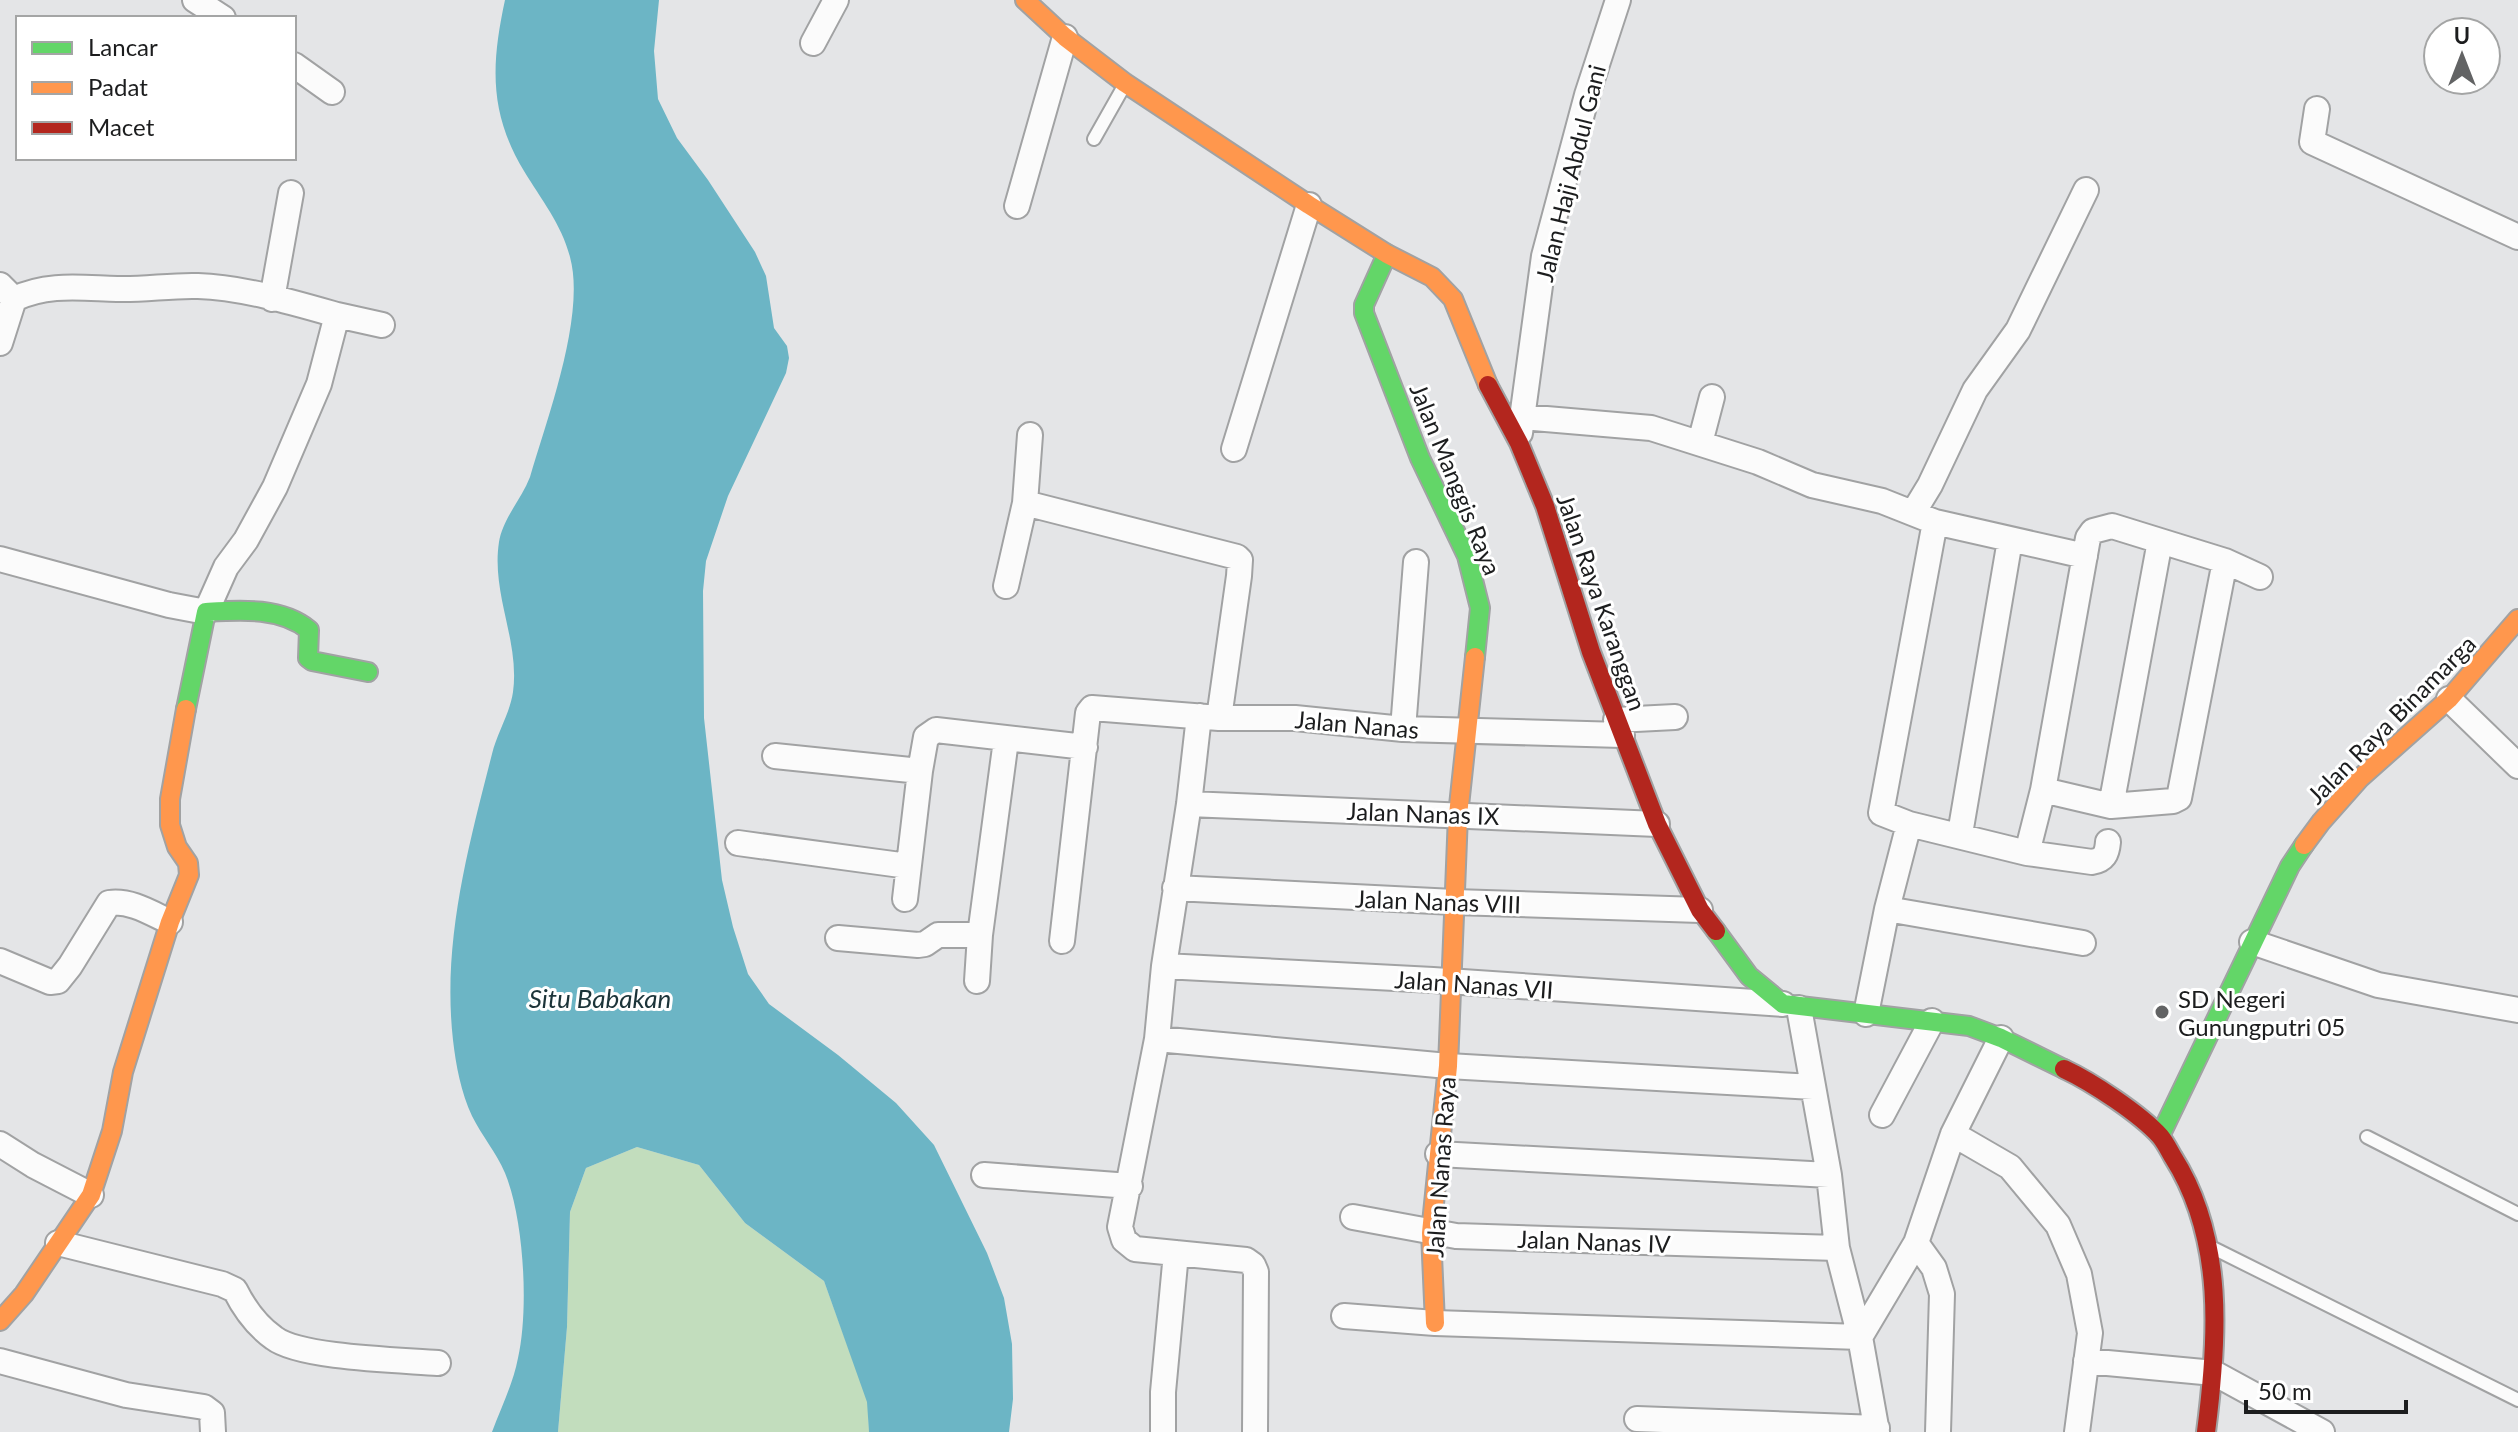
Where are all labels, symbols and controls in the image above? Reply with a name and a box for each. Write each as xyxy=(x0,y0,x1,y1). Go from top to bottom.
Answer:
legend xyxy=(16,16,296,160)
north arrow xyxy=(2422,16,2502,96)
text: U xyxy=(2454,22,2470,49)
text: Lancar xyxy=(88,32,158,61)
street label: Jalan Haji Abdul Gani xyxy=(1529,62,1611,284)
text: Padat xyxy=(88,72,148,101)
text: Macet xyxy=(88,112,155,141)
street label: Jalan Manggis Raya xyxy=(1404,379,1508,579)
street label: Jalan Raya Karanggan xyxy=(1551,490,1653,714)
street label: Jalan Raya Binamarga xyxy=(2301,629,2481,809)
street label: Jalan Nanas xyxy=(1294,704,1420,744)
street label: Jalan Nanas IX xyxy=(1346,796,1500,830)
street label: Jalan Nanas VIII xyxy=(1355,884,1521,918)
street label: Jalan Nanas VII xyxy=(1394,964,1554,1004)
water label: Situ Babakan xyxy=(529,982,671,1014)
place label: SD Negeri Gunungputri 05 xyxy=(2178,984,2345,1041)
marker: SD Negeri Gunungputri 05 xyxy=(2153,1003,2171,1021)
street label: Jalan Nanas Raya xyxy=(1419,1076,1461,1258)
street label: Jalan Nanas IV xyxy=(1517,1224,1672,1258)
scale bar xyxy=(2246,1364,2406,1414)
text: 50 m xyxy=(2258,1376,2312,1405)

